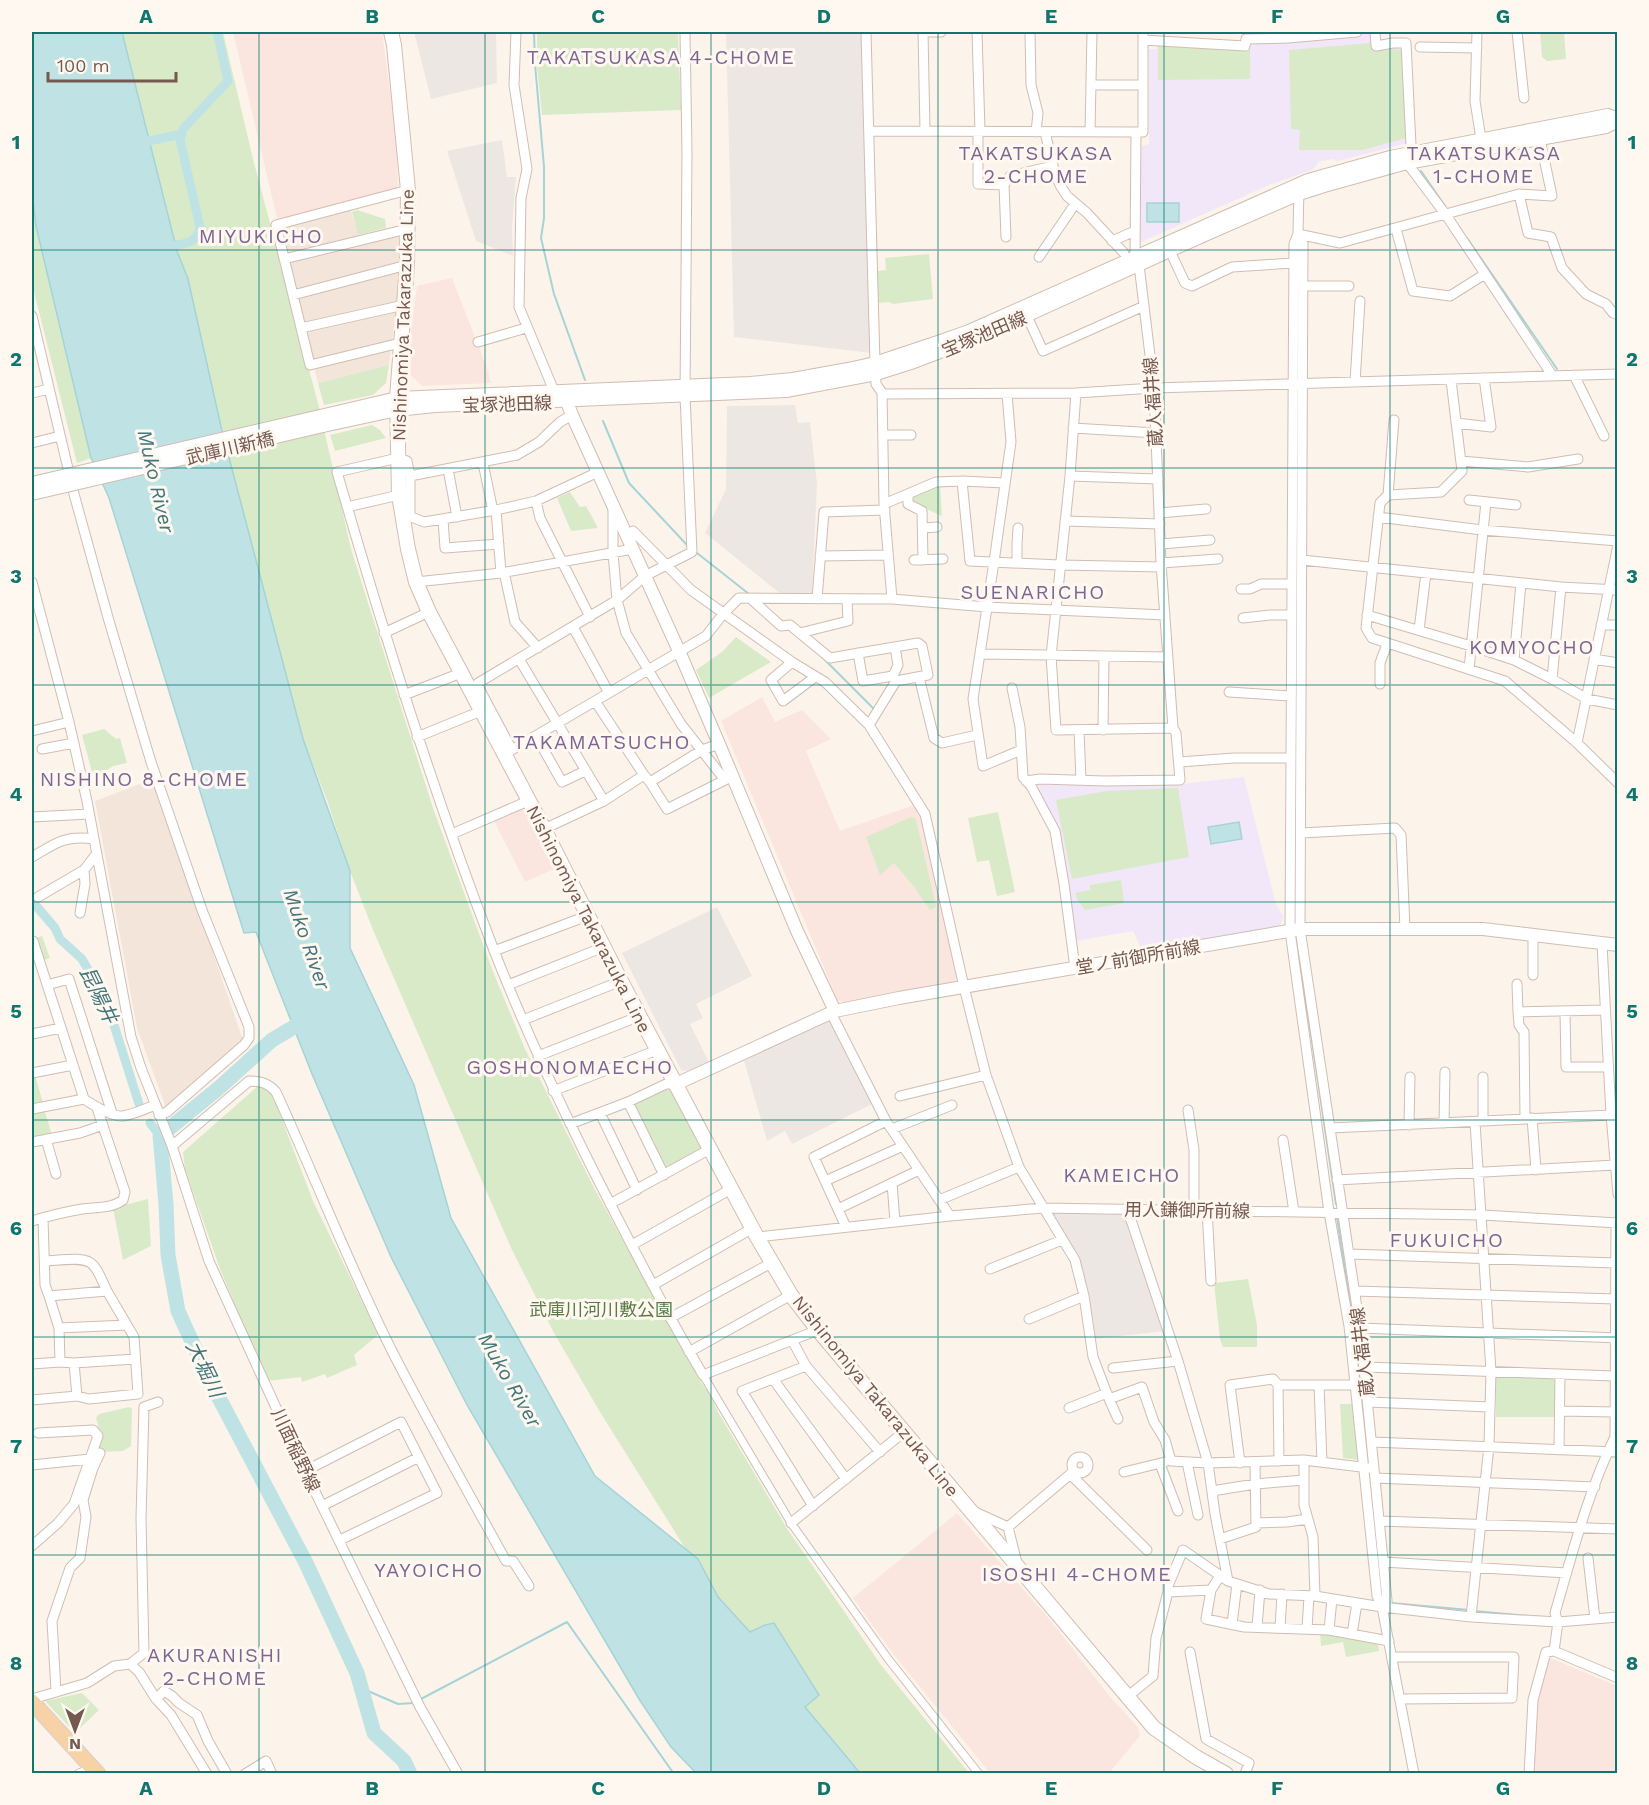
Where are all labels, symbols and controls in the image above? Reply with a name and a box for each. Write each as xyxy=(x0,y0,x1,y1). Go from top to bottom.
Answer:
text: A xyxy=(139,4,153,28)
text: B xyxy=(365,4,379,28)
text: C xyxy=(591,4,605,28)
text: D xyxy=(817,4,831,28)
text: E xyxy=(1045,4,1057,28)
text: F xyxy=(1271,4,1283,28)
text: G xyxy=(1496,4,1510,28)
scale bar xyxy=(48,45,176,83)
district label: TAKATSUKASA 4-CHOME xyxy=(527,45,795,69)
text: 100 m xyxy=(57,55,110,76)
text: 1 xyxy=(12,130,20,154)
text: 1 xyxy=(1628,130,1636,154)
district label: TAKATSUKASA 2-CHOME xyxy=(959,141,1113,188)
district label: TAKATSUKASA 1-CHOME xyxy=(1407,141,1561,188)
street label: Nishinomiya Takarazuka Line xyxy=(388,189,418,441)
district label: MIYUKICHO xyxy=(199,224,323,248)
street label: 宝塚池田線 xyxy=(938,307,1030,361)
text: 2 xyxy=(10,347,22,371)
text: 2 xyxy=(1626,347,1638,371)
street label: 蔵人福井線 xyxy=(1139,356,1167,448)
street label: 宝塚池田線 xyxy=(462,392,552,416)
water label: Muko River xyxy=(133,427,180,536)
street label: 武庫川新橋 xyxy=(184,428,276,468)
text: 3 xyxy=(10,564,22,588)
text: 3 xyxy=(1626,564,1638,588)
district label: SUENARICHO xyxy=(960,580,1106,604)
district label: KOMYOCHO xyxy=(1469,635,1595,659)
district label: TAKAMATSUCHO xyxy=(513,730,691,754)
district label: NISHINO 8-CHOME xyxy=(40,767,248,791)
text: 4 xyxy=(10,782,23,806)
text: 4 xyxy=(1626,782,1639,806)
street label: Nishinomiya Takarazuka Line xyxy=(522,802,656,1036)
water label: Muko River xyxy=(279,885,336,994)
street label: 堂ノ前御所前線 xyxy=(1074,936,1202,978)
water label: 昆陽井 xyxy=(75,963,124,1029)
text: 5 xyxy=(10,999,22,1023)
text: 5 xyxy=(1626,999,1638,1023)
district label: GOSHONOMAECHO xyxy=(466,1055,674,1079)
district label: KAMEICHO xyxy=(1063,1163,1181,1187)
street label: 用人鎌御所前線 xyxy=(1124,1198,1250,1222)
text: 6 xyxy=(10,1216,22,1240)
text: 6 xyxy=(1626,1216,1638,1240)
district label: FUKUICHO xyxy=(1390,1228,1504,1252)
street label: Nishinomiya Takarazuka Line xyxy=(788,1291,964,1501)
park label: 武庫川河川敷公園 xyxy=(529,1299,673,1320)
street label: 蔵人福井線 xyxy=(1346,1306,1378,1398)
water label: Muko River xyxy=(473,1329,547,1433)
water label: 大堀川 xyxy=(181,1337,230,1403)
street label: 川面稲野線 xyxy=(267,1405,325,1495)
text: 7 xyxy=(10,1434,22,1458)
text: 7 xyxy=(1626,1434,1638,1458)
district label: YAYOICHO xyxy=(374,1558,484,1582)
district label: ISOSHI 4-CHOME xyxy=(982,1562,1172,1586)
district label: AKURANISHI 2-CHOME xyxy=(147,1643,283,1690)
text: 8 xyxy=(10,1651,22,1675)
text: 8 xyxy=(1626,1651,1638,1675)
north arrow xyxy=(45,1700,105,1760)
text: N xyxy=(69,1735,81,1754)
text: A xyxy=(139,1776,153,1800)
text: B xyxy=(365,1776,379,1800)
text: C xyxy=(591,1776,605,1800)
text: D xyxy=(817,1776,831,1800)
text: E xyxy=(1045,1776,1057,1800)
text: F xyxy=(1271,1776,1283,1800)
text: G xyxy=(1496,1776,1510,1800)

